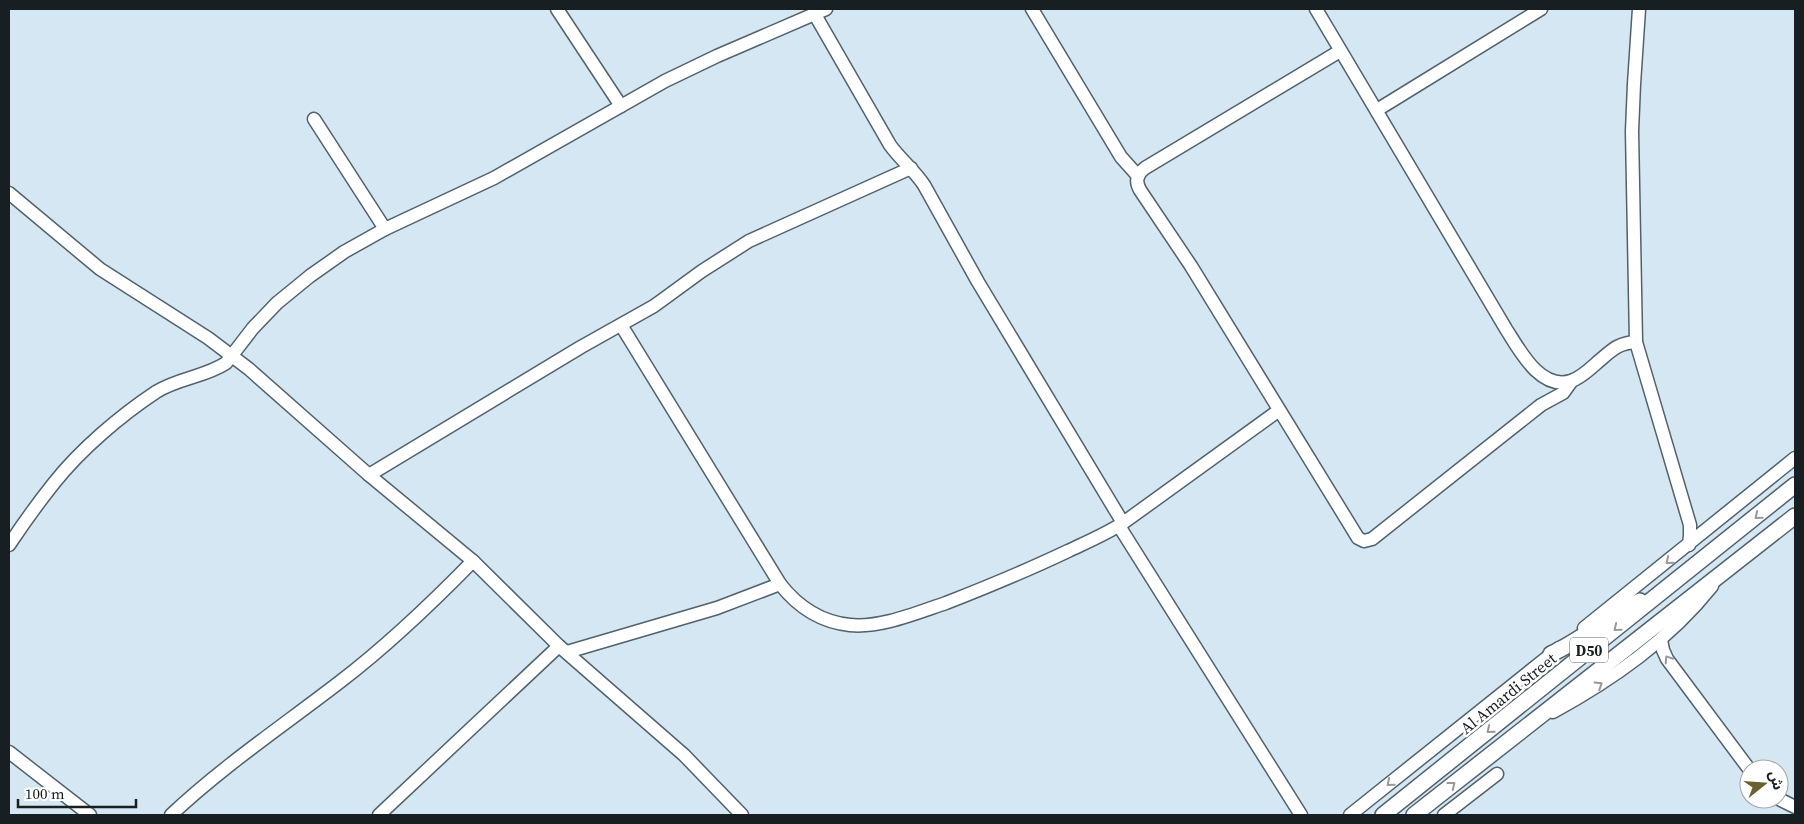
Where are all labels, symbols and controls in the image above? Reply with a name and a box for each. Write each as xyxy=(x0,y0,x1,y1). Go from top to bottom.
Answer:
one-way arrow xyxy=(1754,510,1763,519)
one-way arrow xyxy=(1666,555,1675,563)
one-way arrow xyxy=(1614,623,1623,631)
road number: D50 xyxy=(1570,638,1608,662)
street label: Al Amardi Street xyxy=(1455,647,1561,739)
one-way arrow xyxy=(1665,655,1675,664)
one-way arrow xyxy=(1594,682,1603,692)
one-way arrow xyxy=(1487,724,1496,732)
north arrow xyxy=(1739,759,1789,809)
text: ش xyxy=(1764,768,1789,792)
scale bar xyxy=(18,776,135,808)
one-way arrow xyxy=(1387,778,1396,786)
one-way arrow xyxy=(1446,782,1456,791)
text: 100 m xyxy=(25,783,65,804)

